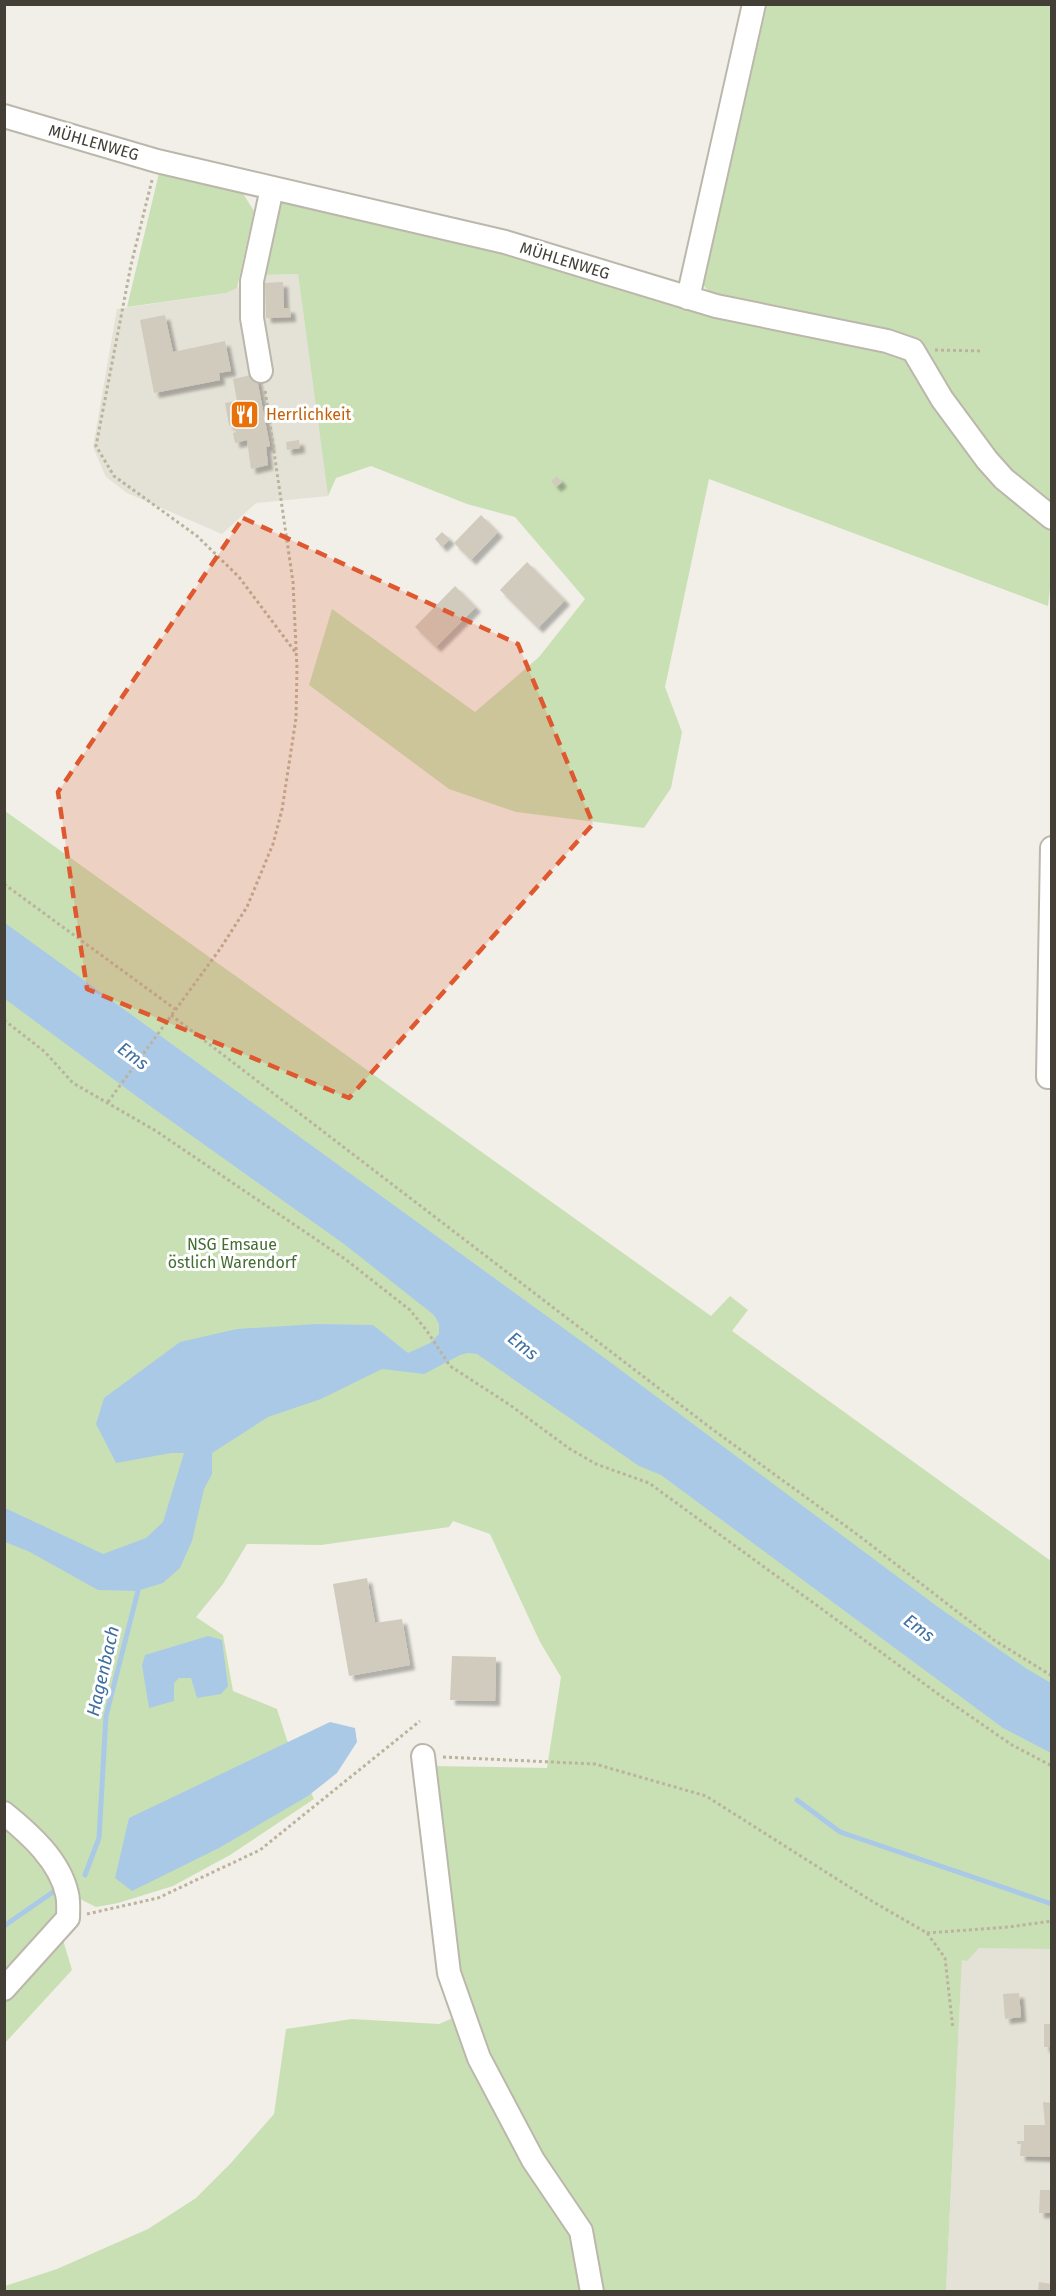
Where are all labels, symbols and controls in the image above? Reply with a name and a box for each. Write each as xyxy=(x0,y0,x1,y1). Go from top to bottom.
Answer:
street label: MÜHLENWEG xyxy=(47,121,141,164)
street label: MÜHLENWEG xyxy=(518,238,612,283)
restaurant icon: Herrlichkeit xyxy=(229,398,261,430)
place label: Herrlichkeit xyxy=(266,405,351,424)
water label: Ems xyxy=(113,1037,153,1075)
park label: NSG Emsaue östlich Warendorf xyxy=(168,1235,298,1272)
water label: Ems xyxy=(503,1327,543,1365)
water label: Ems xyxy=(899,1609,939,1647)
water label: Hagenbach xyxy=(82,1624,124,1718)

